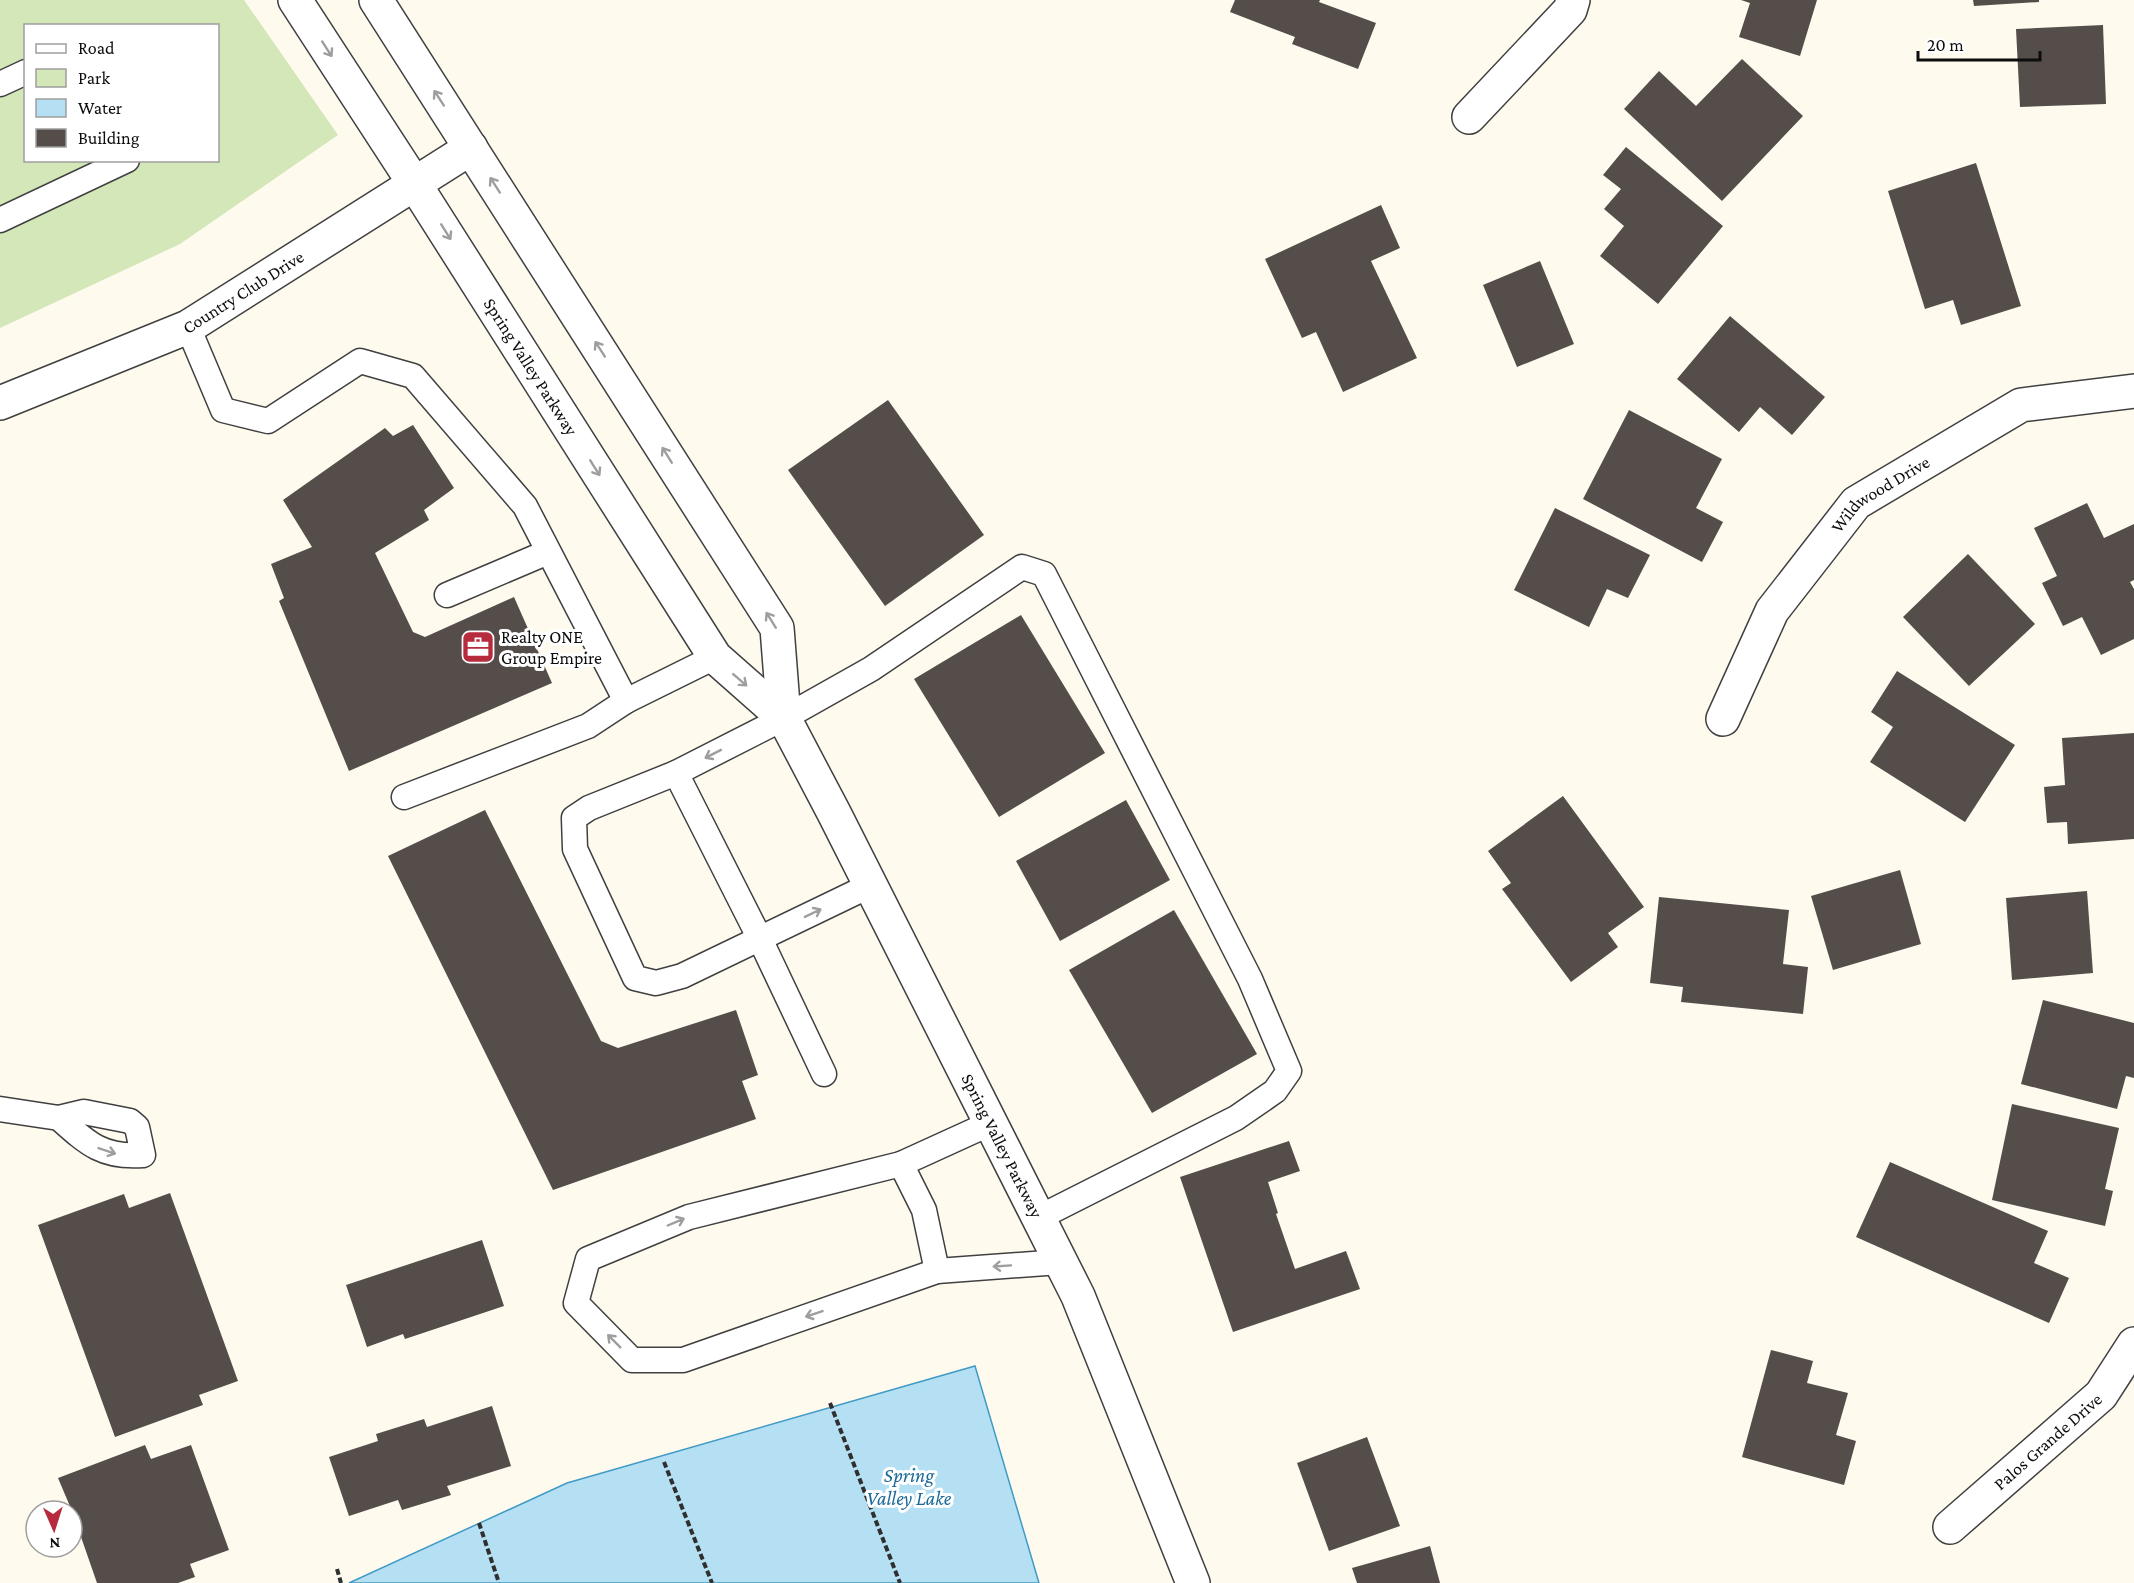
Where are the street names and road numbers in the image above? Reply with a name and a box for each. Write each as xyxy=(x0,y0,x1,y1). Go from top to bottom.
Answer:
street label: Country Club Drive xyxy=(179,246,307,338)
street label: Spring Valley Parkway xyxy=(480,294,582,440)
street label: Wildwood Drive xyxy=(1827,452,1933,536)
street label: Spring Valley Parkway xyxy=(957,1070,1047,1222)
street label: Palos Grande Drive xyxy=(1990,1389,2106,1494)

